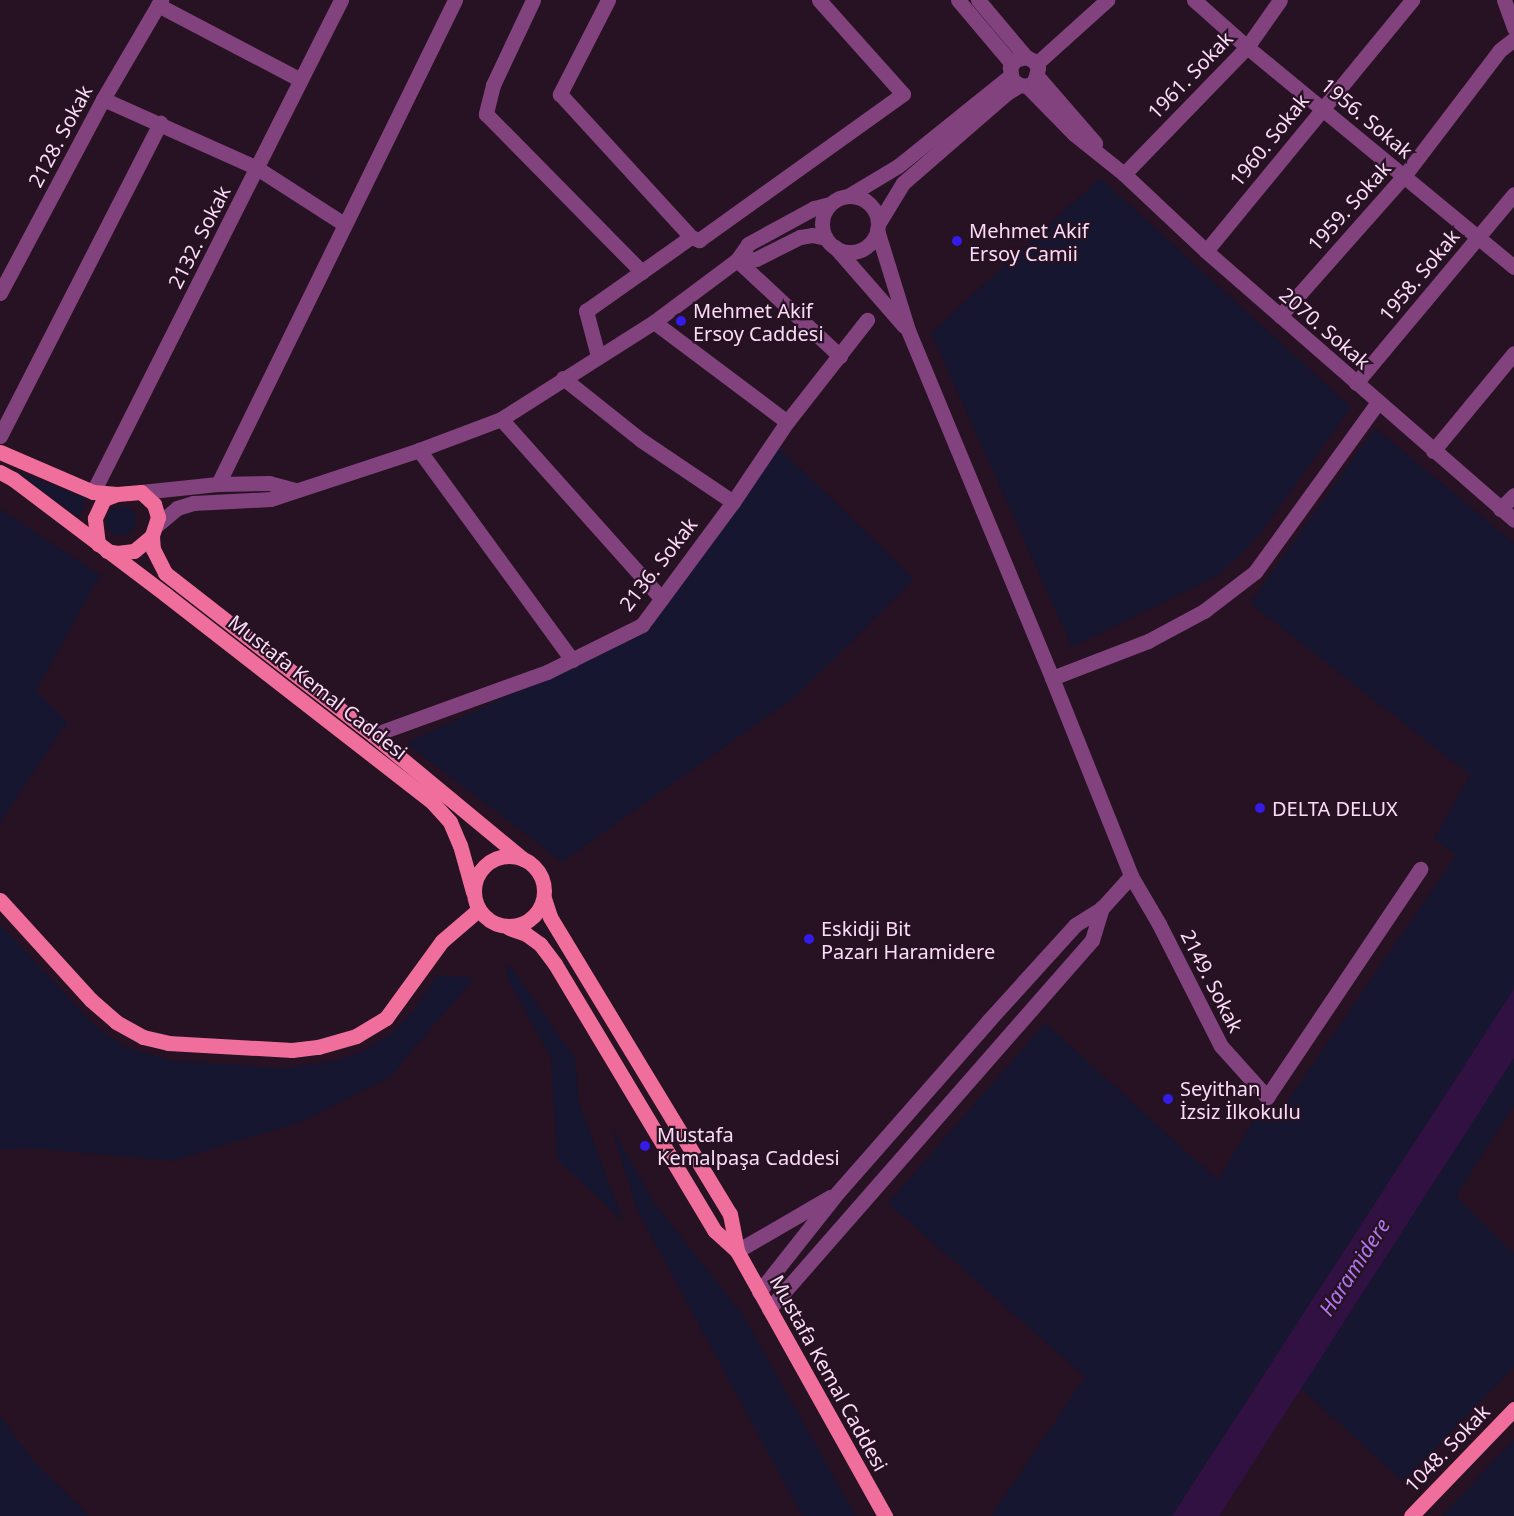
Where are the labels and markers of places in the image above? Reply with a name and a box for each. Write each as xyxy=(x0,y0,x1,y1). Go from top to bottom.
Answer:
place label: Mehmet Akif Ersoy Camii xyxy=(969,218,1089,265)
marker: Mehmet Akif Ersoy Camii xyxy=(950,234,964,248)
place label: Mehmet Akif Ersoy Caddesi xyxy=(693,298,824,345)
marker: Mehmet Akif Ersoy Caddesi xyxy=(674,314,688,328)
place label: DELTA DELUX xyxy=(1272,796,1398,820)
marker: DELTA DELUX xyxy=(1253,801,1267,815)
place label: Eskidji Bit Pazarı Haramidere xyxy=(821,916,995,963)
marker: Eskidji Bit Pazarı Haramidere xyxy=(802,932,816,946)
place label: Seyithan İzsiz İlkokulu xyxy=(1180,1076,1301,1123)
marker: Seyithan İzsiz İlkokulu xyxy=(1161,1092,1175,1106)
place label: Mustafa Kemalpaşa Caddesi xyxy=(657,1122,840,1169)
marker: Mustafa Kemalpaşa Caddesi xyxy=(638,1139,652,1153)

